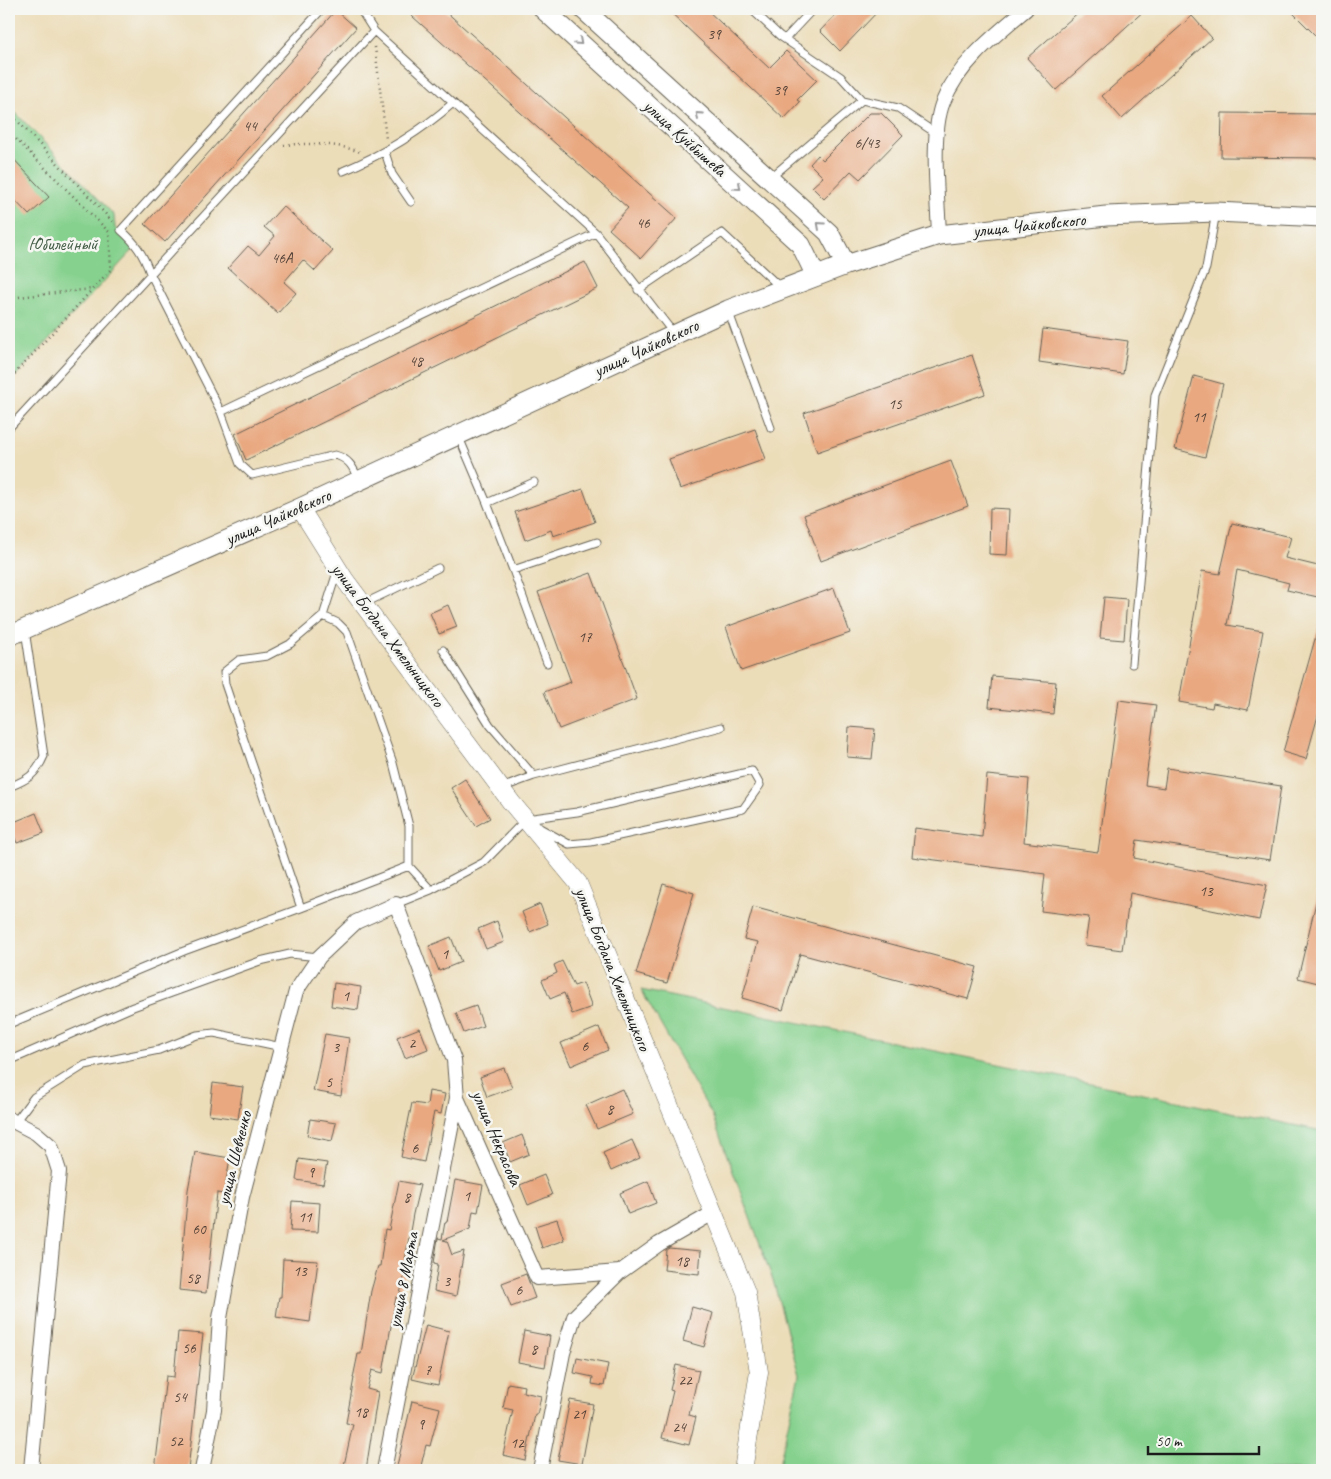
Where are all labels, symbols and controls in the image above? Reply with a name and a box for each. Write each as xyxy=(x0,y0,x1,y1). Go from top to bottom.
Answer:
house number: 39 xyxy=(707,25,722,44)
one-way arrow xyxy=(573,36,582,45)
house number: 39 xyxy=(773,81,788,100)
street label: улица Куйбышева xyxy=(638,94,732,182)
one-way arrow xyxy=(696,112,705,121)
house number: 44 xyxy=(243,117,258,136)
house number: 6/43 xyxy=(854,134,881,153)
one-way arrow xyxy=(732,181,741,190)
street label: улица Чайковского xyxy=(971,208,1088,242)
house number: 46 xyxy=(636,214,651,233)
one-way arrow xyxy=(816,221,825,230)
park label: Юбилейный xyxy=(29,233,99,255)
house number: 46А xyxy=(271,249,294,268)
street label: улица Чайковского xyxy=(589,313,703,382)
house number: 48 xyxy=(409,352,424,371)
house number: 15 xyxy=(888,395,903,414)
house number: 11 xyxy=(1192,408,1207,427)
street label: улица Чайковского xyxy=(221,483,336,550)
street label: улица Богдана Хмельницкого xyxy=(326,558,450,713)
house number: 17 xyxy=(578,628,593,647)
house number: 13 xyxy=(1199,882,1214,901)
street label: улица Богдана Хмельницкого xyxy=(570,883,656,1055)
house number: 1 xyxy=(442,945,450,964)
house number: 1 xyxy=(343,987,351,1006)
house number: 2 xyxy=(409,1034,417,1053)
house number: 6 xyxy=(582,1037,590,1056)
house number: 3 xyxy=(333,1038,341,1057)
house number: 5 xyxy=(326,1073,334,1092)
street label: улица Некрасова xyxy=(467,1086,527,1190)
house number: 8 xyxy=(607,1100,615,1119)
street label: улица Шевченко xyxy=(211,1107,257,1208)
house number: 6 xyxy=(412,1139,420,1158)
house number: 9 xyxy=(308,1163,316,1182)
house number: 1 xyxy=(464,1187,472,1206)
house number: 8 xyxy=(404,1188,412,1207)
house number: 11 xyxy=(298,1208,313,1227)
house number: 60 xyxy=(192,1220,207,1239)
street label: улица 8 Марта xyxy=(383,1228,423,1331)
house number: 18 xyxy=(675,1252,690,1271)
house number: 13 xyxy=(293,1262,308,1281)
house number: 58 xyxy=(186,1269,201,1288)
house number: 3 xyxy=(444,1272,452,1291)
house number: 6 xyxy=(516,1281,524,1300)
house number: 56 xyxy=(182,1339,197,1358)
house number: 8 xyxy=(531,1340,539,1359)
house number: 7 xyxy=(425,1361,433,1380)
house number: 22 xyxy=(678,1371,693,1390)
house number: 54 xyxy=(173,1388,188,1407)
house number: 18 xyxy=(354,1403,369,1422)
house number: 21 xyxy=(572,1405,587,1424)
house number: 9 xyxy=(418,1415,426,1434)
house number: 24 xyxy=(672,1418,687,1437)
scale bar xyxy=(1148,1424,1260,1456)
house number: 52 xyxy=(169,1432,184,1451)
text: 50 m xyxy=(1156,1432,1183,1451)
house number: 12 xyxy=(510,1434,525,1453)

